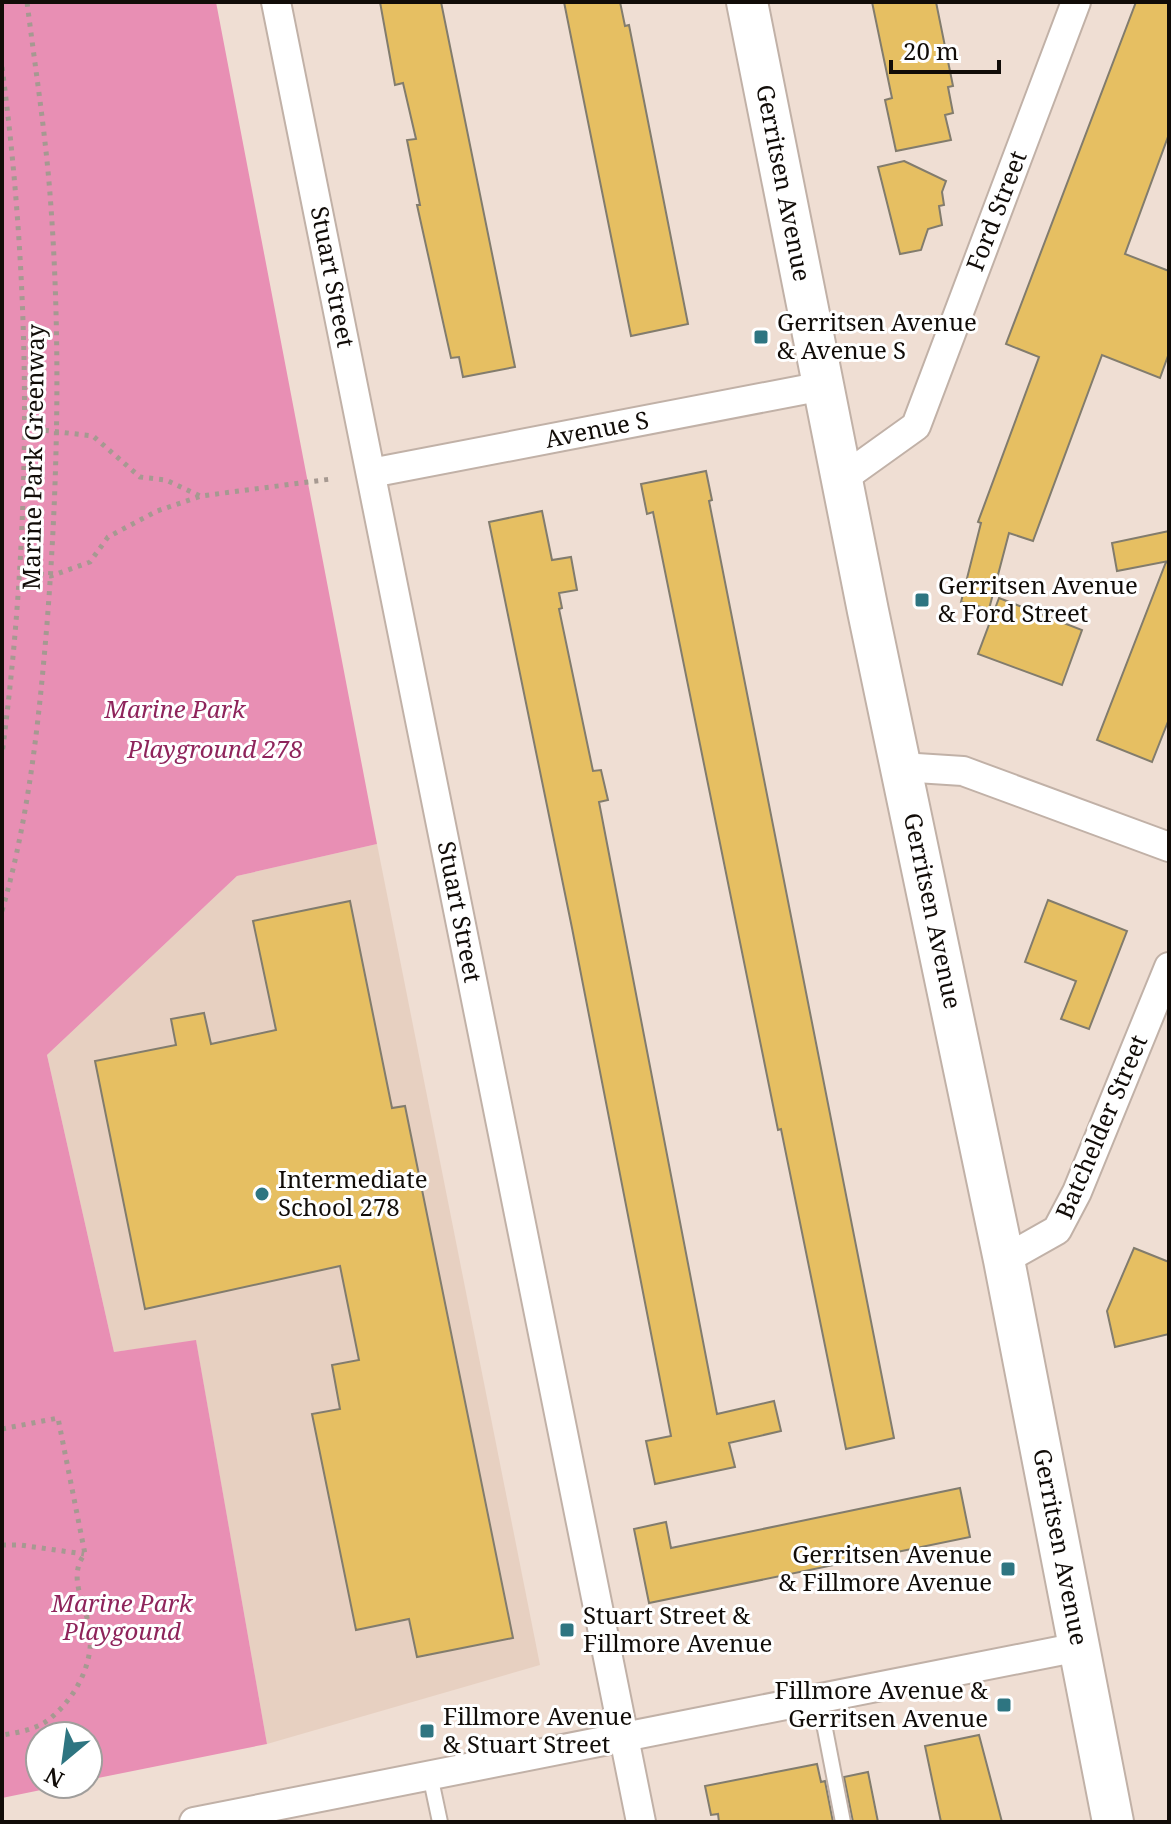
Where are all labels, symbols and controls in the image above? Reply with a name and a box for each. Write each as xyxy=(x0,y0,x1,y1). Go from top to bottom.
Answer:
scale bar xyxy=(891,24,999,74)
text: 20 m xyxy=(903,34,959,67)
street label: Gerritsen Avenue xyxy=(749,81,820,284)
street label: Ford Street xyxy=(958,146,1034,275)
street label: Stuart Street xyxy=(304,203,363,350)
place label: Gerritsen Avenue & Avenue S xyxy=(777,305,977,366)
street label: Marine Park Greenway xyxy=(14,323,51,590)
marker: Gerritsen Avenue & Avenue S xyxy=(752,328,770,346)
street label: Avenue S xyxy=(542,402,651,455)
place label: Gerritsen Avenue & Ford Street xyxy=(938,568,1138,629)
marker: Gerritsen Avenue & Ford Street xyxy=(913,591,931,609)
park label: Marine Park xyxy=(103,692,247,725)
park label: Playground 278 xyxy=(126,732,303,765)
street label: Gerritsen Avenue xyxy=(897,810,970,1012)
street label: Stuart Street xyxy=(431,838,490,985)
street label: Batchelder Street xyxy=(1047,1029,1154,1224)
place label: Intermediate School 278 xyxy=(278,1162,428,1223)
marker: Intermediate School 278 xyxy=(253,1185,271,1203)
street label: Gerritsen Avenue xyxy=(1026,1445,1097,1648)
place label: Gerritsen Avenue & Fillmore Avenue xyxy=(779,1537,992,1598)
marker: Gerritsen Avenue & Fillmore Avenue xyxy=(999,1560,1017,1578)
park label: Marine Park Playgound xyxy=(50,1586,194,1647)
place label: Stuart Street & Fillmore Avenue xyxy=(583,1598,772,1659)
marker: Stuart Street & Fillmore Avenue xyxy=(558,1621,576,1639)
place label: Fillmore Avenue & Gerritsen Avenue xyxy=(775,1673,988,1734)
marker: Fillmore Avenue & Gerritsen Avenue xyxy=(995,1696,1013,1714)
place label: Fillmore Avenue & Stuart Street xyxy=(443,1699,632,1760)
north arrow xyxy=(24,1720,104,1800)
marker: Fillmore Avenue & Stuart Street xyxy=(418,1722,436,1740)
text: N xyxy=(39,1761,69,1796)

